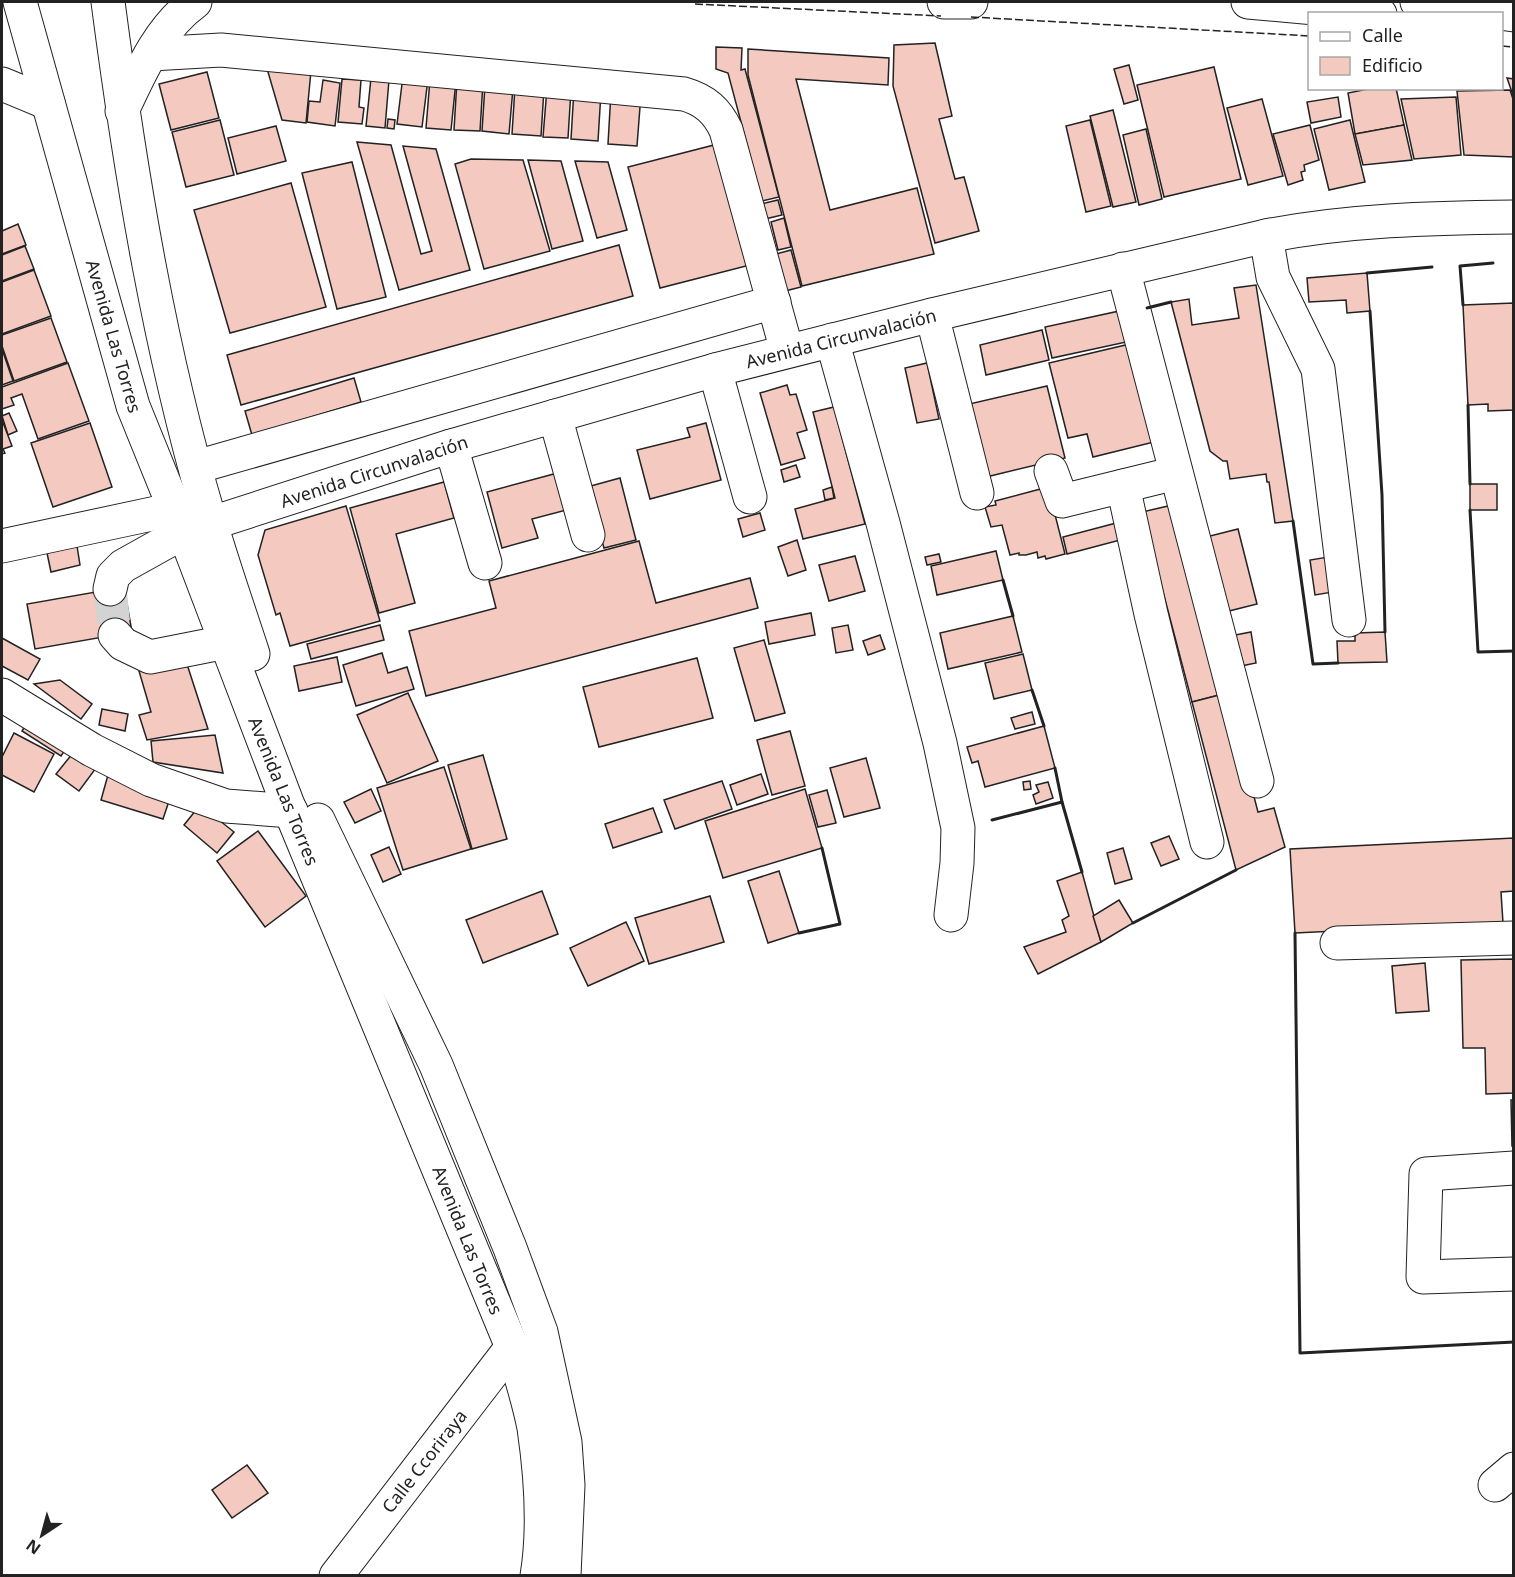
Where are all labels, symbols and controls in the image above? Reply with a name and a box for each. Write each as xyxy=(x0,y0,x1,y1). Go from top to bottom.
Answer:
legend xyxy=(1308,12,1503,90)
text: Calle xyxy=(1362,23,1403,47)
text: Edificio xyxy=(1362,53,1423,77)
street label: Avenida Las Torres xyxy=(81,257,147,415)
street label: Avenida Circunvalación xyxy=(743,303,939,373)
street label: Avenida Circunvalación xyxy=(277,429,471,513)
street label: Avenida Las Torres xyxy=(243,713,325,869)
street label: Avenida Las Torres xyxy=(427,1162,509,1318)
street label: Calle Ccoriraya xyxy=(376,1404,472,1518)
north arrow xyxy=(12,1505,72,1565)
text: N xyxy=(21,1534,45,1560)

